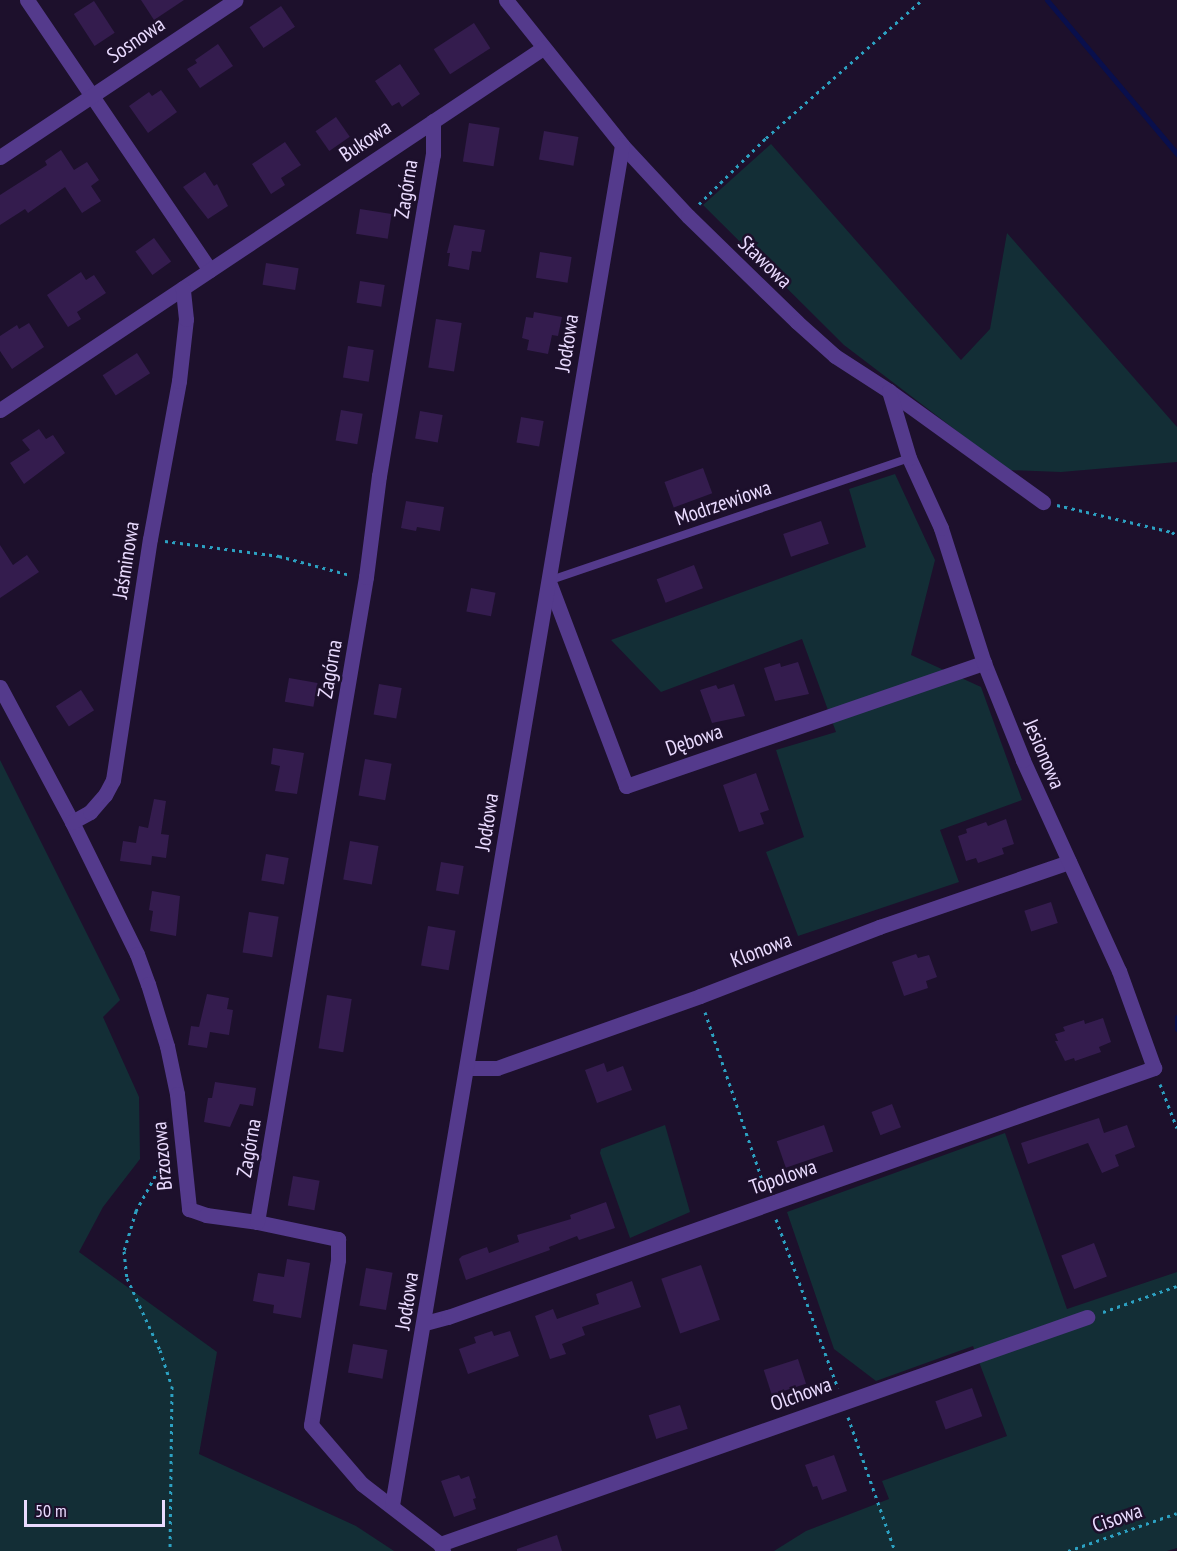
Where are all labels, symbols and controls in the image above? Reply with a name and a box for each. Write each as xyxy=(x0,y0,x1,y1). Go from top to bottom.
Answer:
street label: Sosnowa xyxy=(102,12,170,68)
street label: Bukowa xyxy=(334,115,396,167)
street label: Zagórna xyxy=(389,158,423,220)
street label: Stawowa xyxy=(733,230,797,294)
street label: Jodłowa xyxy=(550,312,584,374)
street label: Modrzewiowa xyxy=(672,475,774,531)
street label: Jaśminowa xyxy=(107,520,145,600)
street label: Zagórna xyxy=(312,638,348,700)
street label: Jesionowa xyxy=(1018,715,1070,793)
street label: Dębowa xyxy=(662,719,726,761)
street label: Jodłowa xyxy=(470,791,504,853)
street label: Klonowa xyxy=(727,927,795,973)
street label: Zagórna xyxy=(231,1117,267,1179)
street label: Brzozowa xyxy=(146,1121,178,1191)
street label: Topolowa xyxy=(746,1154,820,1200)
street label: Jodłowa xyxy=(390,1270,424,1332)
street label: Olchowa xyxy=(767,1371,835,1417)
scale bar xyxy=(27,1488,168,1526)
street label: Cisowa xyxy=(1089,1498,1145,1538)
text: 50 m xyxy=(35,1499,67,1522)

